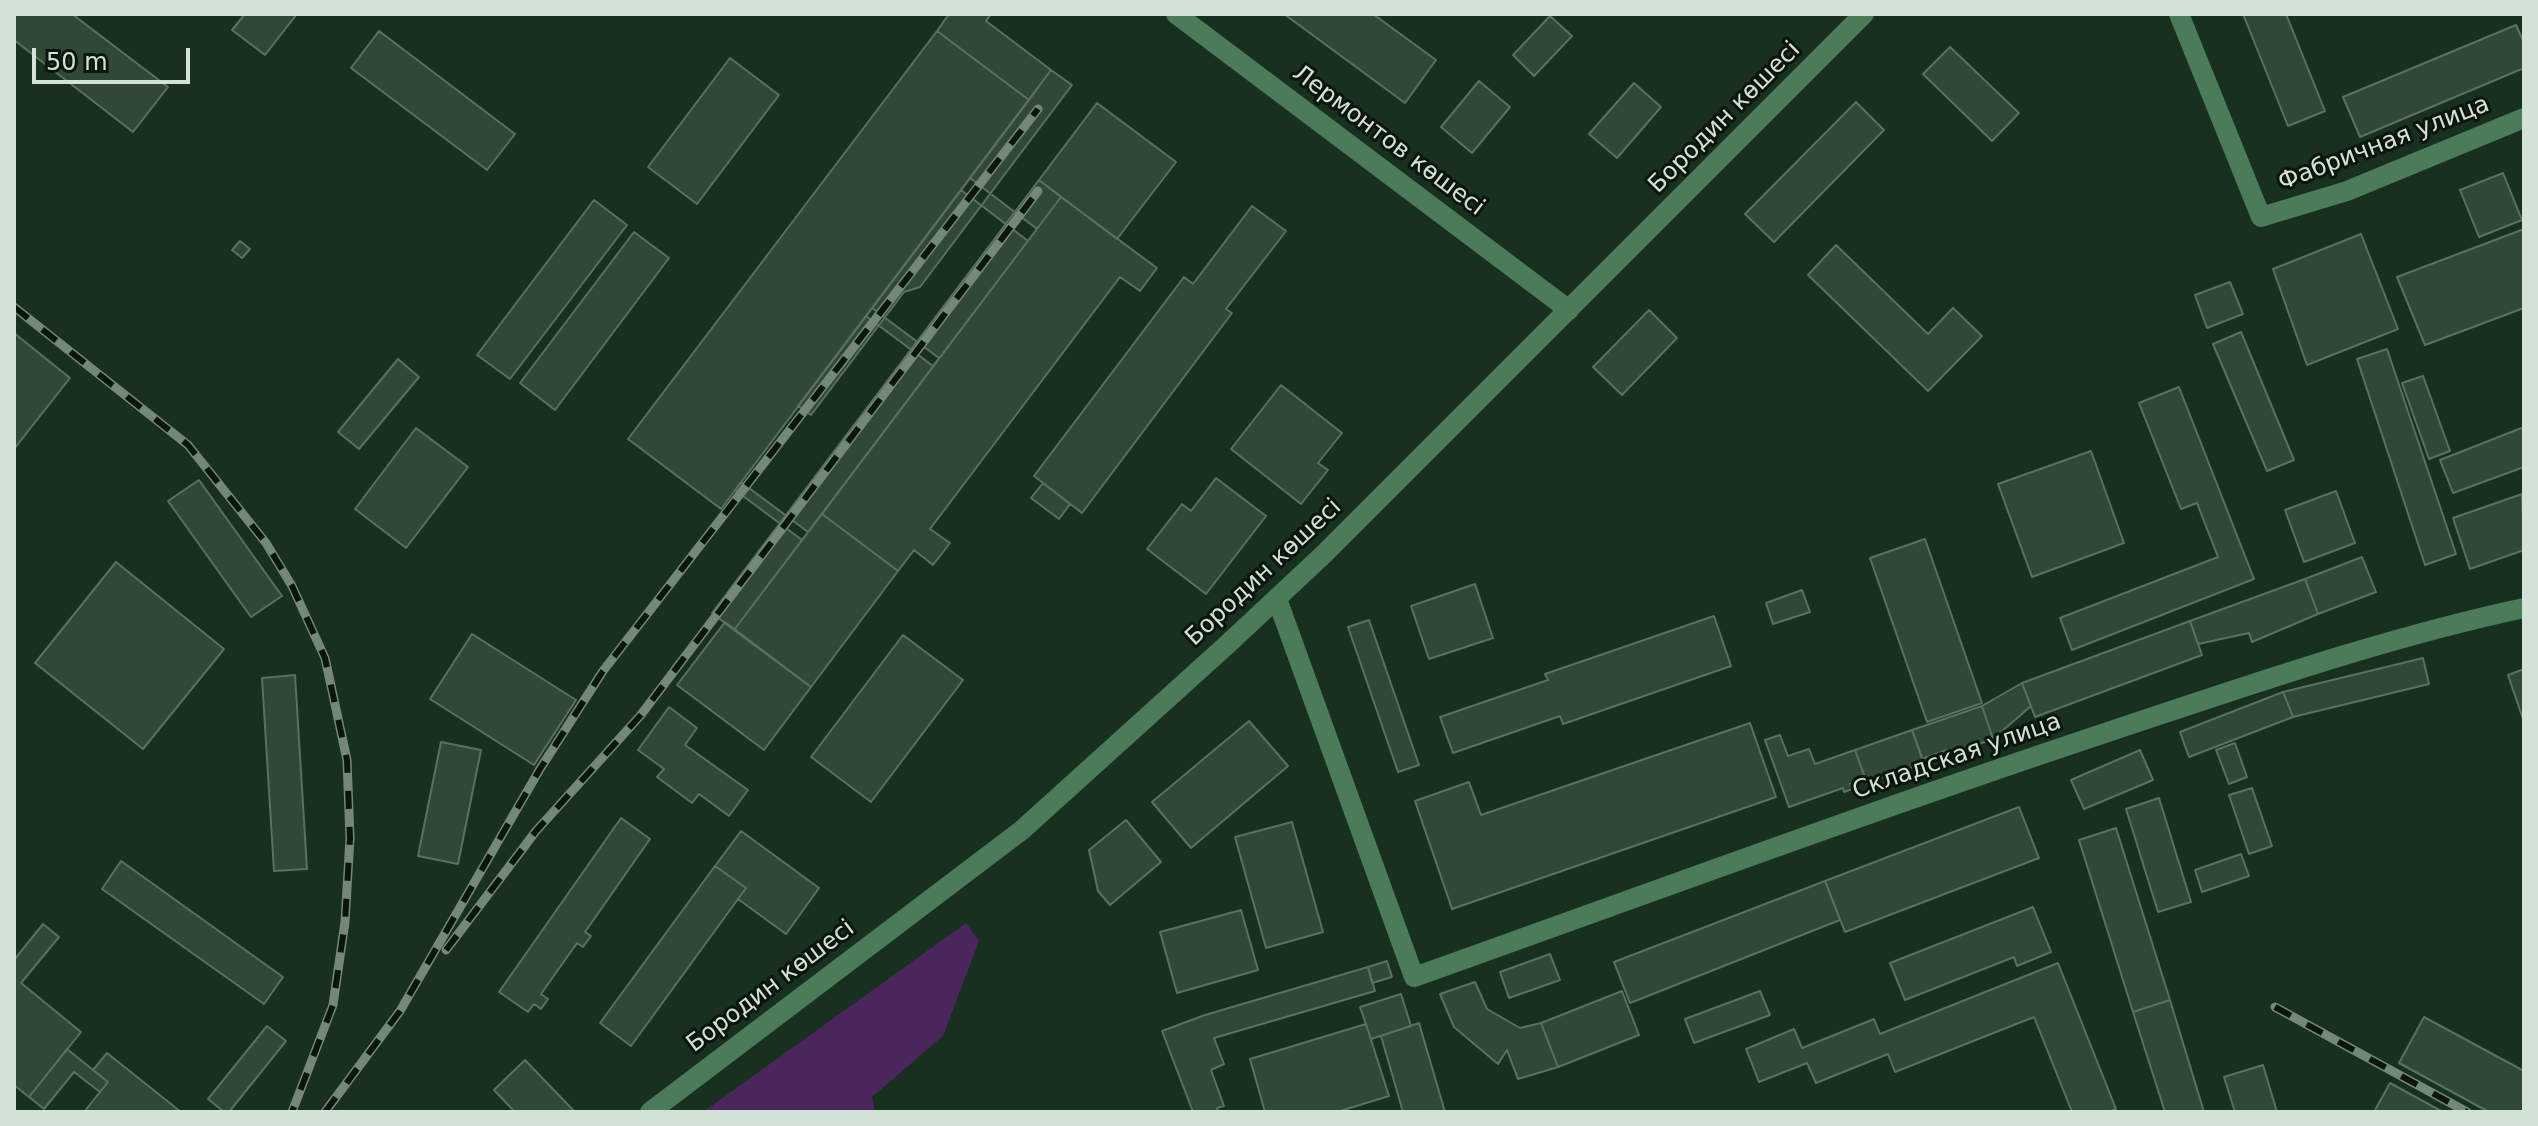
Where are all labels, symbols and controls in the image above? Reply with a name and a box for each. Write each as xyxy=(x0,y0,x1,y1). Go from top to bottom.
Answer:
scale bar xyxy=(36,32,194,82)
street label: Бородин көшесі xyxy=(1643,36,1807,200)
text: 50 m xyxy=(46,48,108,76)
street label: Лермонтов көшесі xyxy=(1286,59,1490,223)
street label: Фабричная улица xyxy=(2274,90,2494,198)
street label: Бородин көшесі xyxy=(1180,493,1348,653)
street label: Складская улица xyxy=(1849,708,2065,806)
street label: Бородин көшесі xyxy=(682,915,860,1059)

